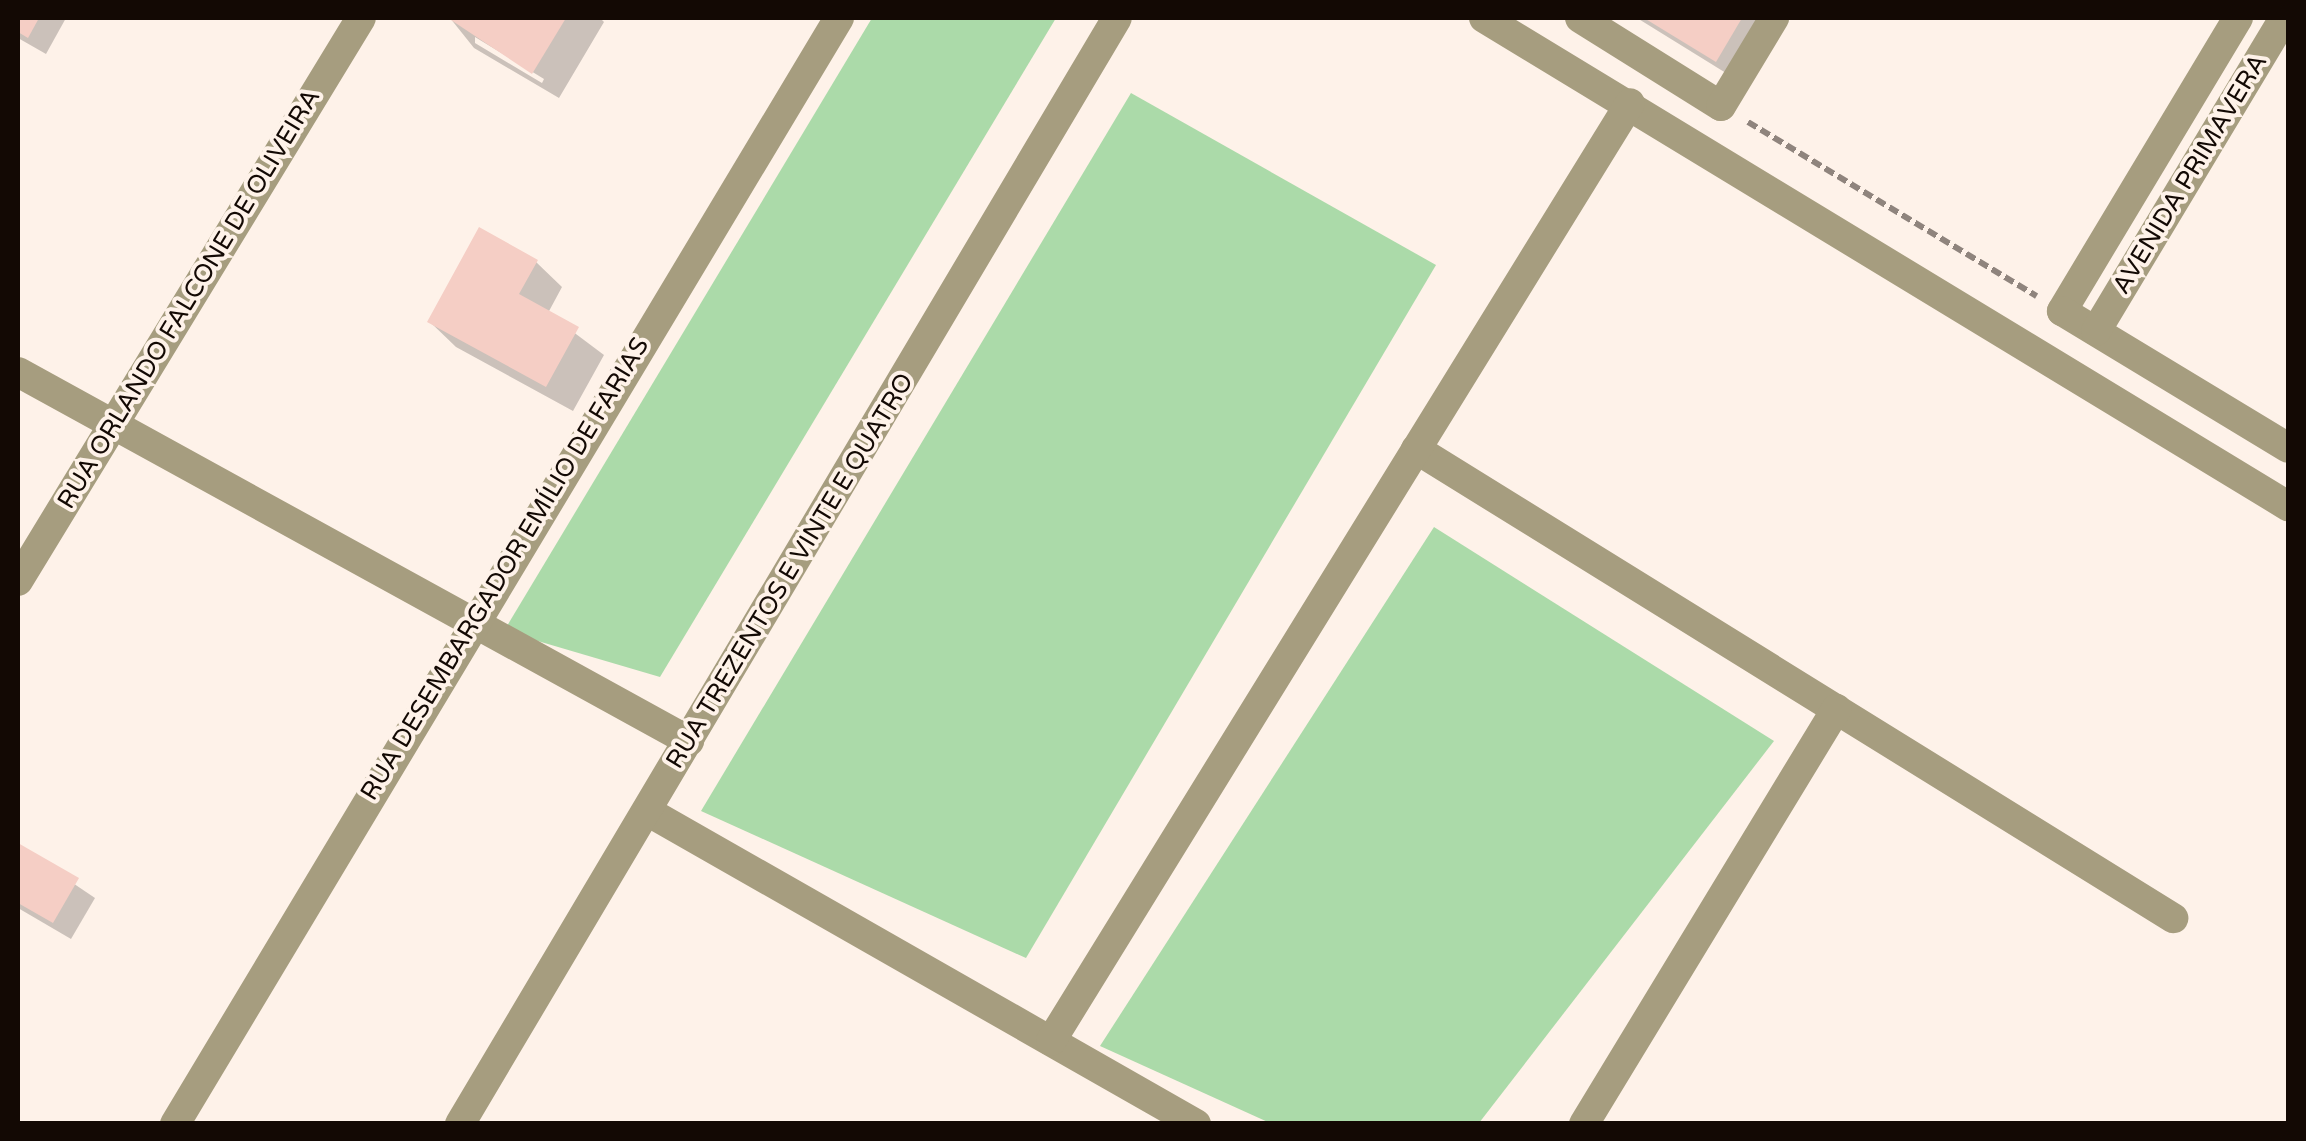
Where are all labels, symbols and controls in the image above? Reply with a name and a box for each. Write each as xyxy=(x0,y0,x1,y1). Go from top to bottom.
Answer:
street label: AVENIDA PRIMAVERA xyxy=(2106,49,2274,299)
street label: RUA ORLANDO FALCONE DE OLIVEIRA xyxy=(51,84,327,514)
street label: RUA DESEMBARGADOR EMÍLIO DE FARIAS xyxy=(354,332,656,806)
street label: RUA TREZENTOS E VINTE E QUATRO xyxy=(660,368,920,774)

